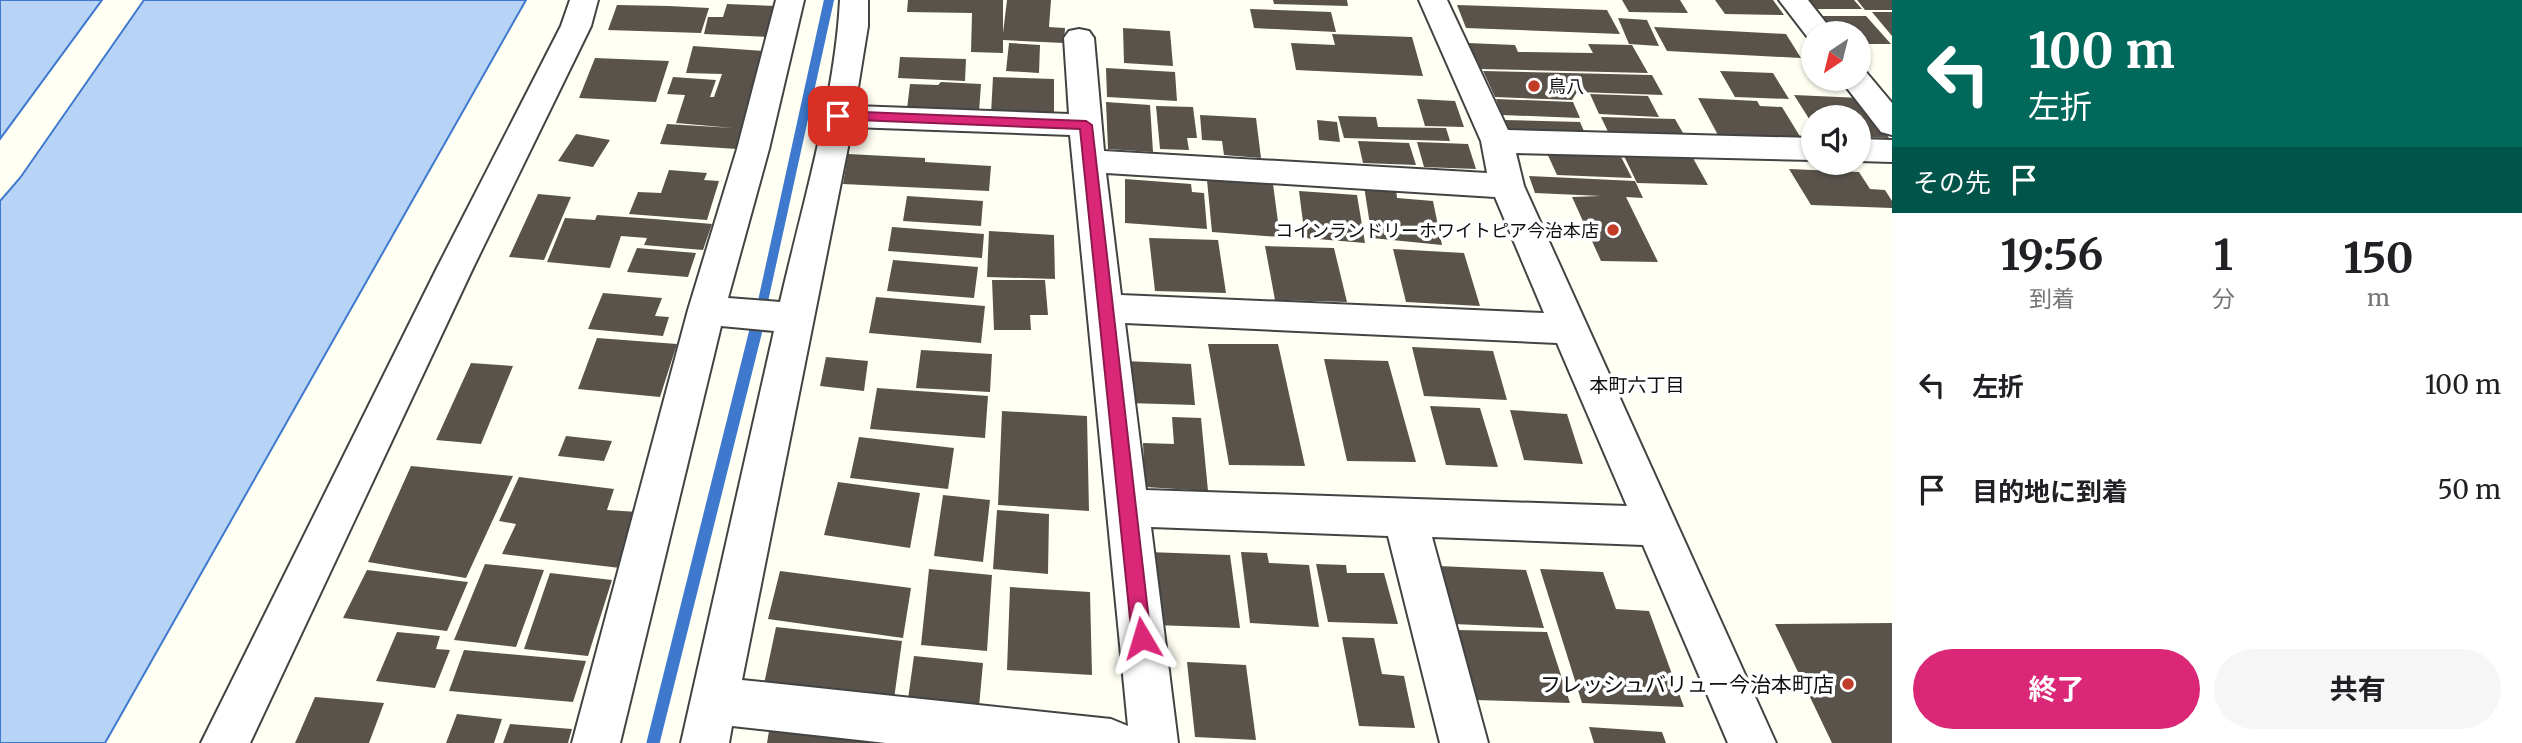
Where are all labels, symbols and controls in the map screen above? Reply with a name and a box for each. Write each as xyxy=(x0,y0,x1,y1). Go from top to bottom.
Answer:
text: 100 m xyxy=(2028,20,2175,81)
north arrow xyxy=(1801,21,1871,91)
map controls xyxy=(1801,21,1871,175)
icon: left xyxy=(1913,28,2004,119)
place label: 鳥八 xyxy=(1548,75,1584,98)
marker: 鳥八 xyxy=(1526,78,1542,94)
pin xyxy=(808,86,868,146)
text: 左折 xyxy=(2028,87,2092,127)
icon: arrive xyxy=(819,97,857,135)
button: sound xyxy=(1801,105,1871,175)
icon: arrive xyxy=(2005,161,2043,199)
text: その先 xyxy=(1913,166,1991,199)
place label: コインランドリーホワイトピア今治本店 xyxy=(1275,219,1599,242)
marker: コインランドリーホワイトピア今治本店 xyxy=(1605,222,1621,238)
text: 19:56 xyxy=(2000,229,2103,281)
text: 1 xyxy=(2214,229,2233,281)
text: 150 xyxy=(2343,232,2414,284)
text: m xyxy=(2367,283,2390,312)
text: 到着 xyxy=(2029,284,2075,313)
text: 分 xyxy=(2212,284,2235,313)
icon: left xyxy=(1913,366,1951,404)
text: 100 m xyxy=(2425,368,2501,401)
text: 左折 xyxy=(1972,370,2024,403)
district label: 本町六丁目 xyxy=(1589,373,1685,397)
icon: arrive xyxy=(1913,471,1951,509)
text: 50 m xyxy=(2437,473,2501,506)
text: 目的地に到着 xyxy=(1972,475,2128,508)
position arrow xyxy=(1105,601,1179,675)
button: 終了 xyxy=(1913,649,2200,729)
button: 共有 xyxy=(2214,649,2501,729)
place label: フレッシュバリュー今治本町店 xyxy=(1540,671,1834,698)
marker: フレッシュバリュー今治本町店 xyxy=(1840,676,1856,692)

